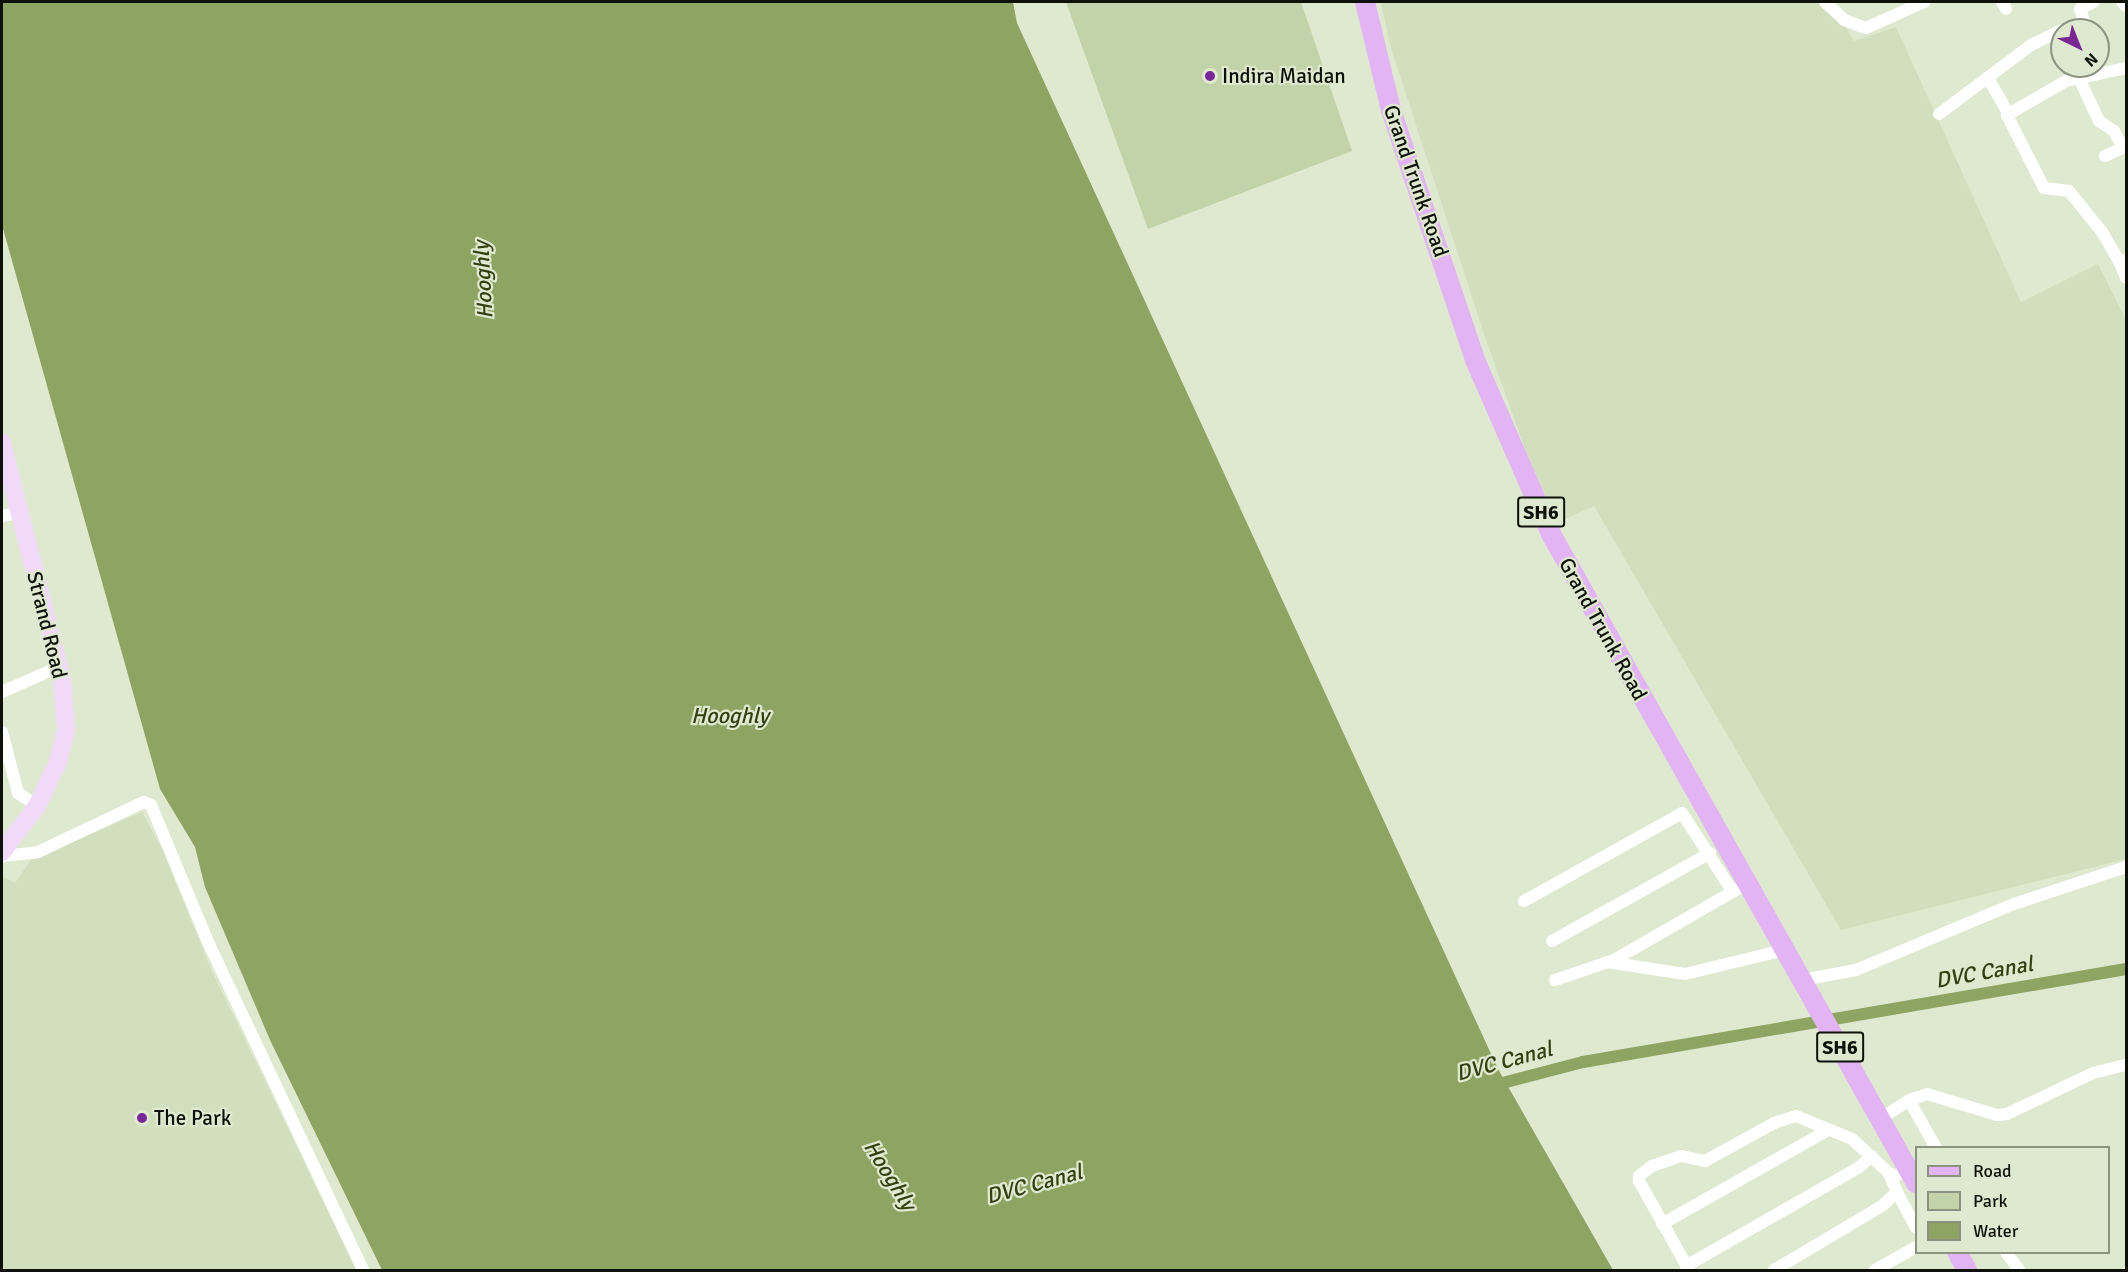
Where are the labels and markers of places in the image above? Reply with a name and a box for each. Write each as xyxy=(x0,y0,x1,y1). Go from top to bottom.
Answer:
place label: Indira Maidan xyxy=(1222,63,1346,89)
marker: Indira Maidan xyxy=(1203,69,1217,83)
place label: The Park xyxy=(154,1105,231,1131)
marker: The Park xyxy=(135,1111,149,1125)

